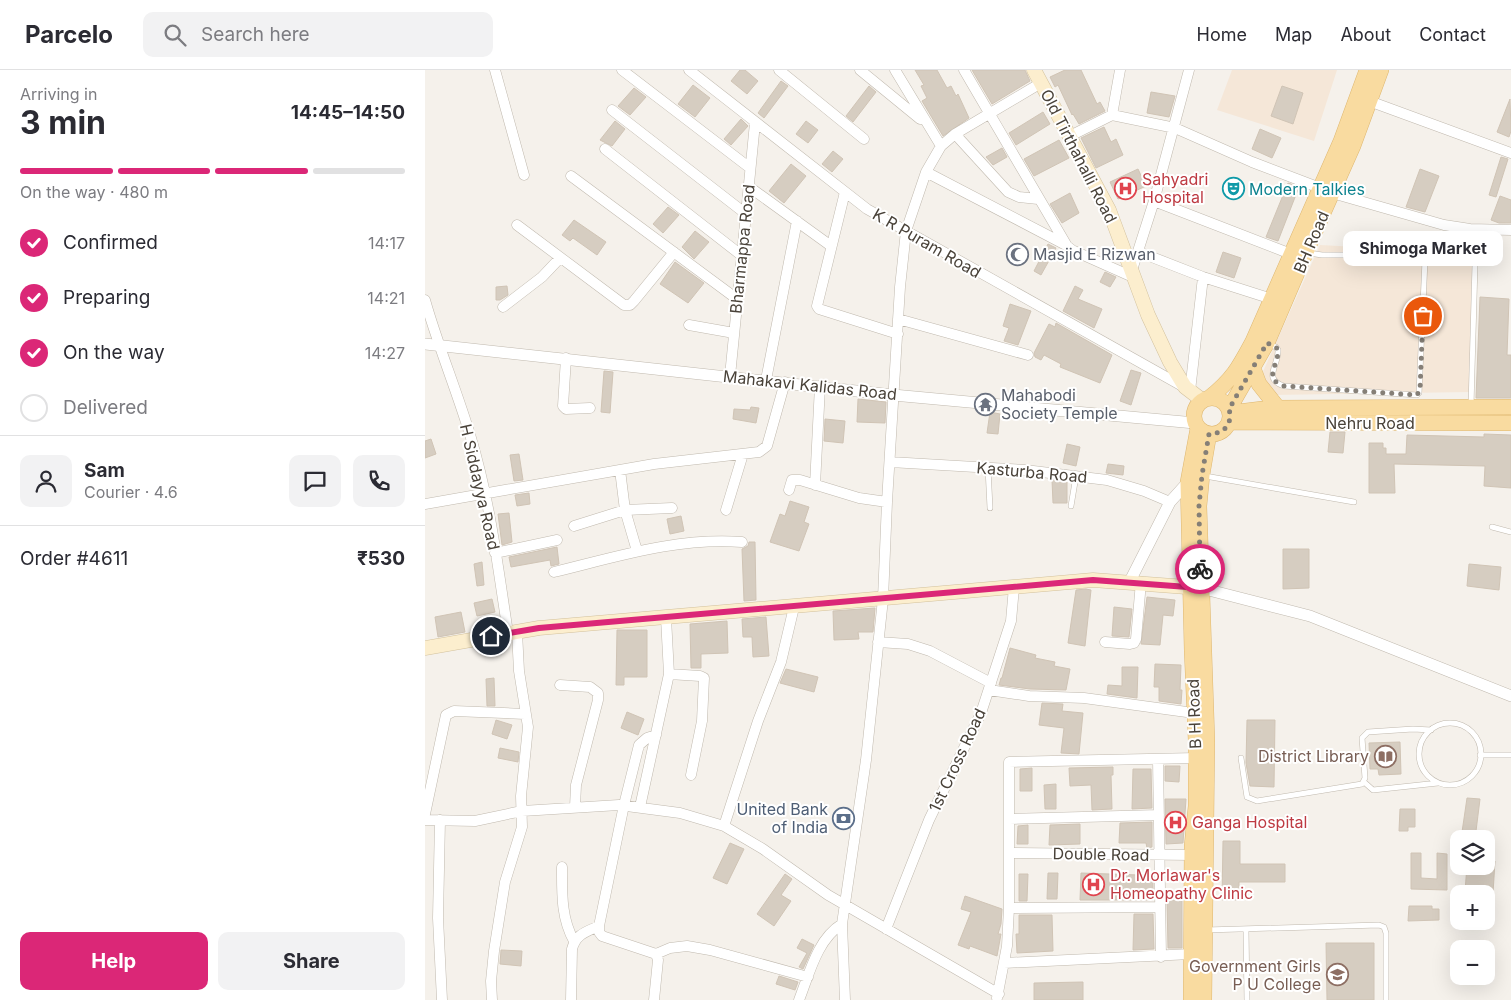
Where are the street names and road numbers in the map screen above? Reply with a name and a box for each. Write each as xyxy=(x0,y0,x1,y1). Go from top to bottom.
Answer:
street label: Old Tirthahalli Road xyxy=(1037,86,1121,226)
street label: Bharmappa Road xyxy=(725,183,759,315)
street label: K R Puram Road xyxy=(869,204,985,282)
street label: BH Road xyxy=(1289,208,1333,276)
street label: Mahakavi Kalidas Road xyxy=(722,366,898,404)
street label: Nehru Road xyxy=(1325,413,1415,433)
street label: H Siddayya Road xyxy=(456,422,504,552)
street label: Kasturba Road xyxy=(976,457,1088,487)
street label: B H Road xyxy=(1183,679,1205,749)
street label: 1st Cross Road xyxy=(924,705,990,815)
street label: Double Road xyxy=(1052,843,1150,865)

